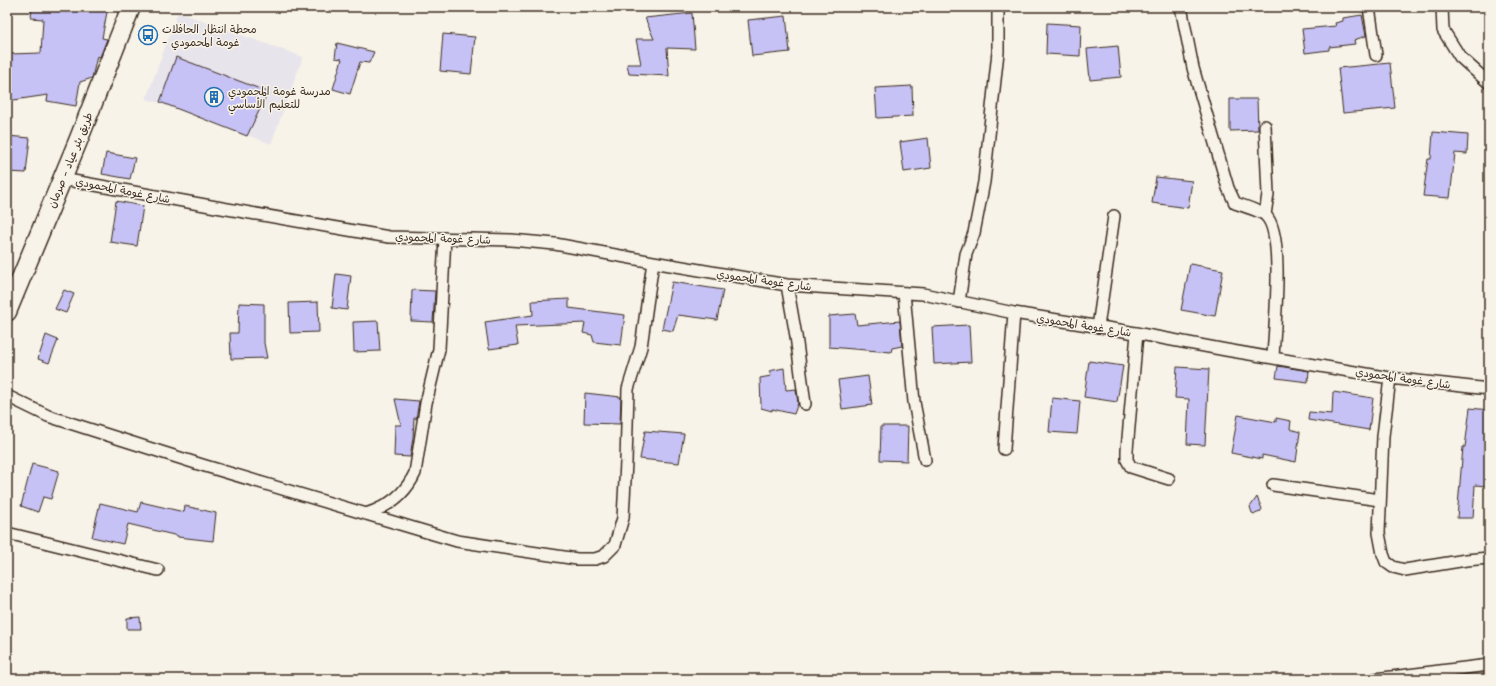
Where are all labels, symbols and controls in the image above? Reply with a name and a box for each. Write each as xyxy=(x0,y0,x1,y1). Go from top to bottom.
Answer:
place label: محطة انتظار الحافلات - غومة المحمودي xyxy=(162,22,257,51)
bus stop icon: محطة انتظار الحافلات - غومة المحمودي xyxy=(137,24,159,46)
place label: مدرسة غومة المحمودي للتعليم الأساسي xyxy=(228,84,331,115)
building icon: مدرسة غومة المحمودي للتعليم الأساسي xyxy=(203,86,225,108)
street label: طريق بئر عياد - صرمان xyxy=(44,110,97,210)
street label: شارع غومة المحمودي xyxy=(74,174,171,208)
street label: شارع غومة المحمودي xyxy=(395,229,491,249)
street label: شارع غومة المحمودي xyxy=(715,266,813,296)
street label: شارع غومة المحمودي xyxy=(1035,311,1133,341)
street label: شارع غومة المحمودي xyxy=(1354,364,1452,394)

